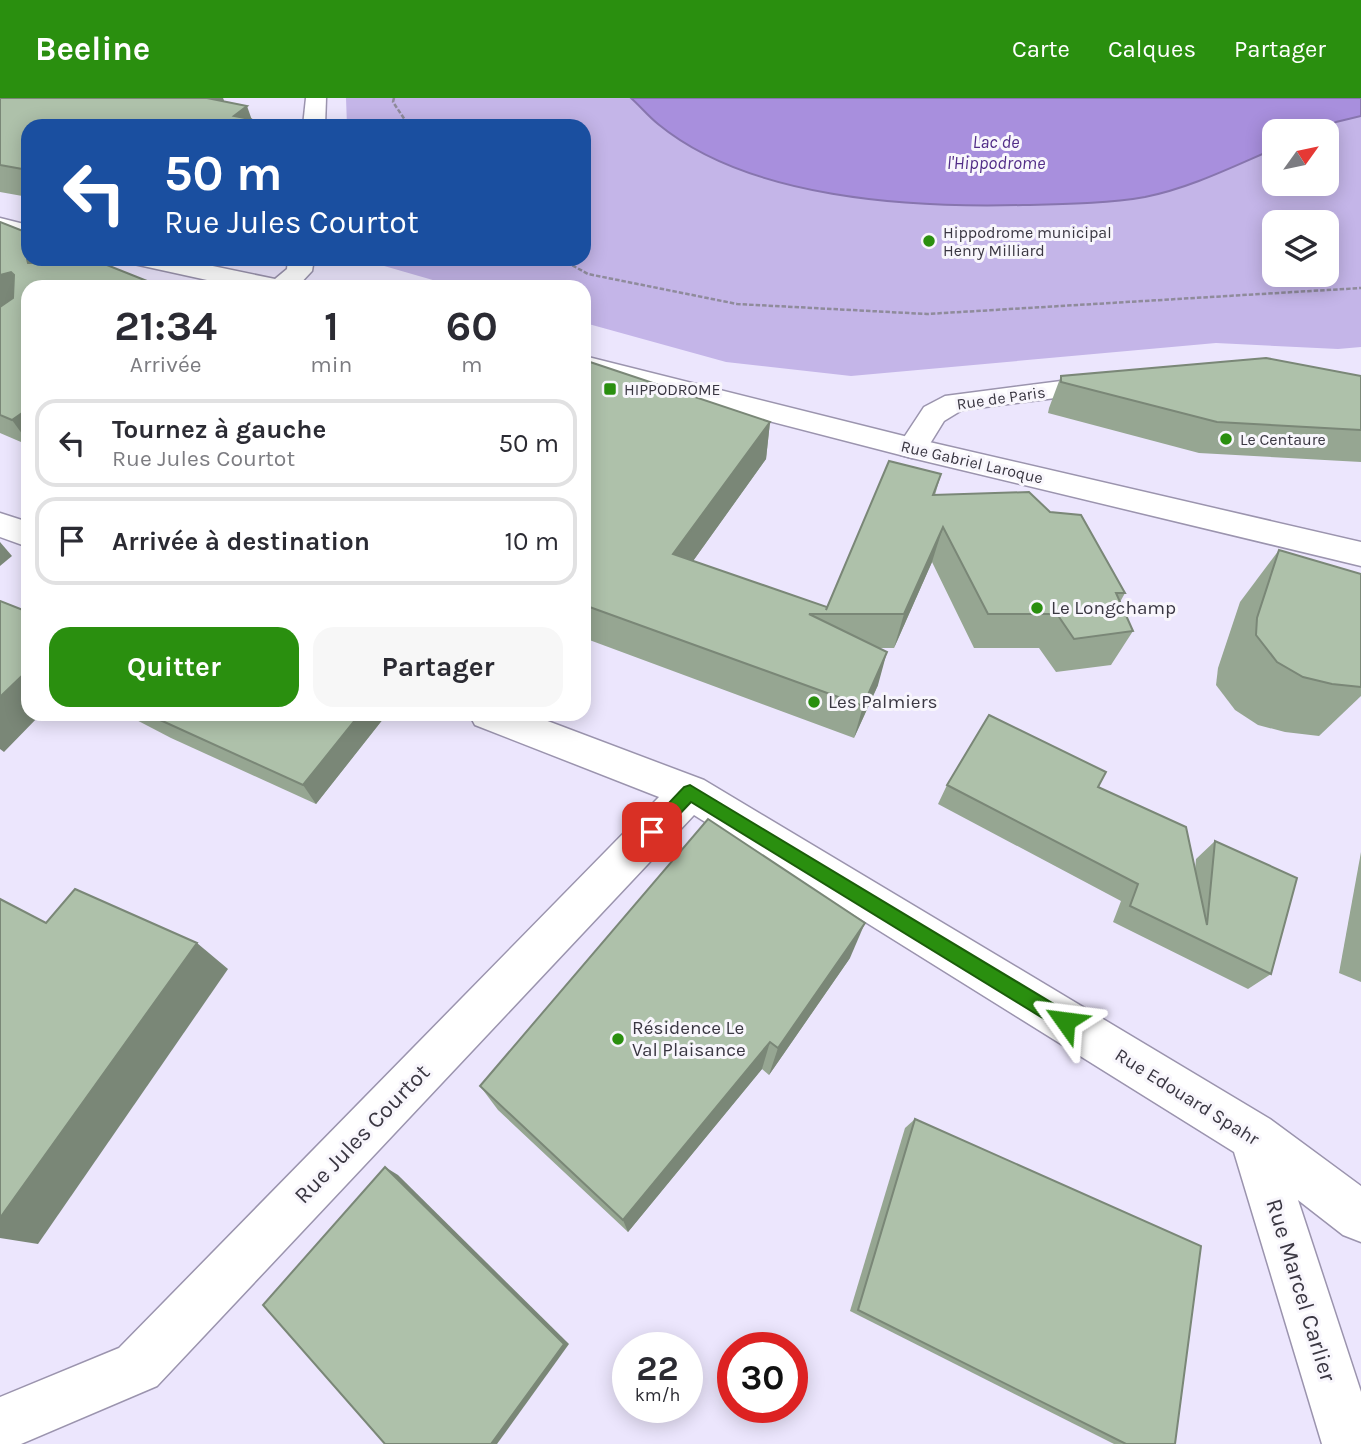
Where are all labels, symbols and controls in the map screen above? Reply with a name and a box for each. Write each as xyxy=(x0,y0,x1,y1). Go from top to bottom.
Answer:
text: Beeline xyxy=(35,30,150,68)
text: Carte xyxy=(1012,35,1070,63)
text: Calques xyxy=(1108,35,1196,63)
text: Partager xyxy=(1234,35,1326,63)
north arrow xyxy=(1262,119,1339,196)
map controls xyxy=(1262,119,1339,287)
water label: Lac de l'Hippodrome xyxy=(947,131,1045,174)
text: 50 m xyxy=(164,145,282,202)
icon: left xyxy=(49,147,140,238)
text: Rue Jules Courtot xyxy=(164,204,419,241)
button: layers xyxy=(1262,210,1339,287)
place label: Hippodrome municipal Henry Milliard xyxy=(943,223,1112,260)
marker: Hippodrome municipal Henry Milliard xyxy=(921,233,937,249)
text: 21:34 xyxy=(114,301,217,351)
text: 1 xyxy=(324,301,339,351)
text: 60 xyxy=(446,301,498,351)
text: Arrivée xyxy=(130,351,202,378)
text: min xyxy=(310,351,353,378)
text: m xyxy=(461,351,483,378)
place label: HIPPODROME xyxy=(624,380,720,399)
marker: HIPPODROME xyxy=(602,381,618,397)
street label: Rue de Paris xyxy=(955,382,1047,414)
text: Tournez à gauche xyxy=(112,414,326,445)
icon: left xyxy=(53,424,91,462)
text: 50 m xyxy=(498,428,559,459)
place label: Le Centaure xyxy=(1240,430,1326,449)
marker: Le Centaure xyxy=(1218,431,1234,447)
street label: Rue Gabriel Laroque xyxy=(899,436,1045,488)
text: Rue Jules Courtot xyxy=(112,445,295,472)
icon: arrive xyxy=(53,522,91,560)
text: Arrivée à destination xyxy=(112,526,370,557)
text: 10 m xyxy=(504,526,559,557)
place label: Le Longchamp xyxy=(1051,597,1176,619)
marker: Le Longchamp xyxy=(1029,600,1045,616)
button: Quitter xyxy=(49,627,299,707)
button: Partager xyxy=(313,627,563,707)
place label: Les Palmiers xyxy=(828,691,937,713)
marker: Les Palmiers xyxy=(806,694,822,710)
pin xyxy=(622,802,682,862)
icon: arrive xyxy=(633,813,671,851)
position arrow xyxy=(1028,984,1102,1058)
place label: Résidence Le Val Plaisance xyxy=(632,1017,746,1061)
marker: Résidence Le Val Plaisance xyxy=(610,1031,626,1047)
street label: Rue Edouard Spahr xyxy=(1111,1044,1263,1150)
street label: Rue Jules Courtot xyxy=(289,1059,436,1209)
street label: Rue Marcel Carlier xyxy=(1260,1195,1342,1385)
speed limit sign: 30 xyxy=(717,1332,808,1423)
text: 22 xyxy=(636,1348,679,1389)
text: km/h xyxy=(635,1384,680,1406)

